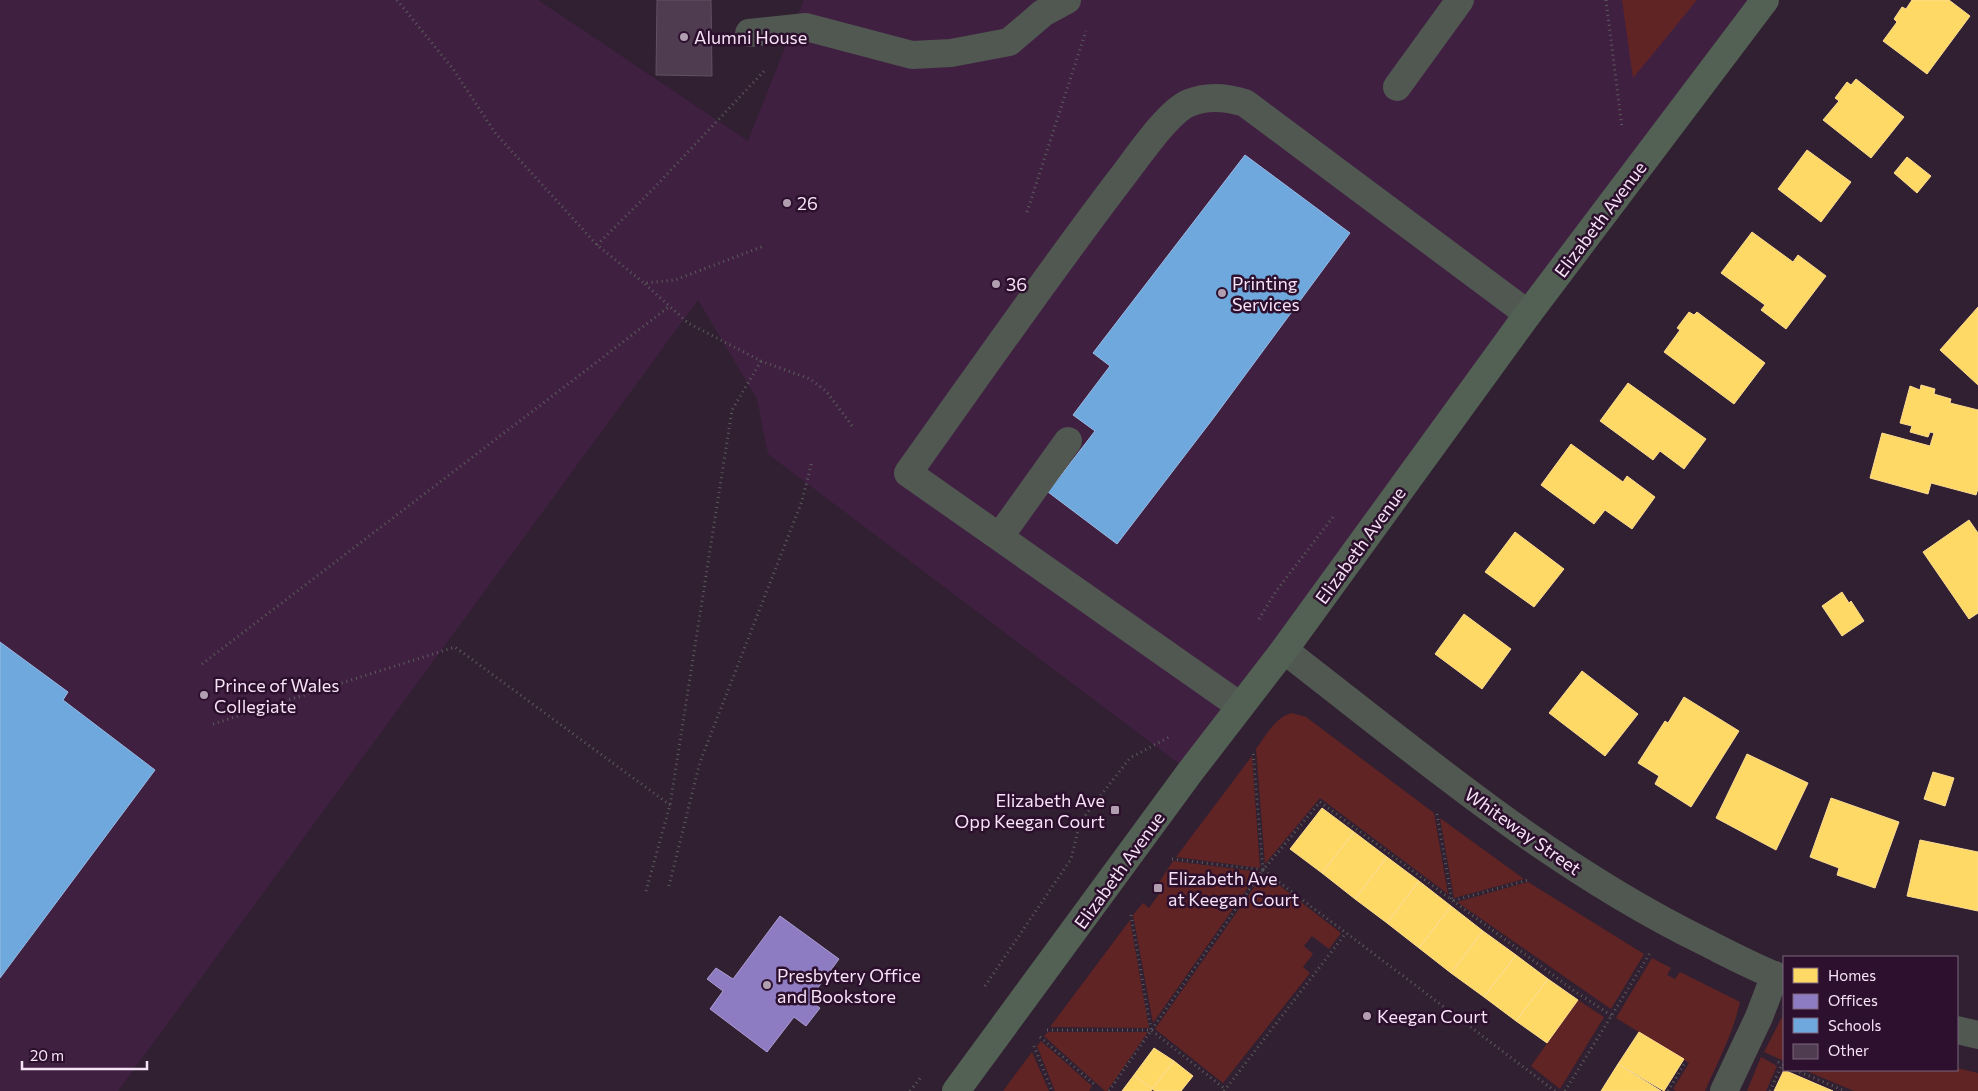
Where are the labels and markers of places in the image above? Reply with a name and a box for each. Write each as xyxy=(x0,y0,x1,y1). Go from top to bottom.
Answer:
place label: Alumni House xyxy=(694,26,807,48)
marker: Alumni House xyxy=(678,31,690,43)
place label: 26 xyxy=(797,192,818,214)
marker: 26 xyxy=(781,197,793,209)
place label: Printing Services xyxy=(1232,272,1300,315)
place label: 36 xyxy=(1006,273,1027,295)
marker: 36 xyxy=(990,278,1002,290)
marker: Printing Services xyxy=(1216,287,1228,299)
place label: Prince of Wales Collegiate xyxy=(214,674,340,717)
marker: Prince of Wales Collegiate xyxy=(198,689,210,701)
place label: Elizabeth Ave Opp Keegan Court xyxy=(955,789,1105,832)
marker: Elizabeth Ave Opp Keegan Court xyxy=(1109,804,1121,816)
place label: Elizabeth Ave at Keegan Court xyxy=(1168,867,1299,910)
marker: Elizabeth Ave at Keegan Court xyxy=(1152,882,1164,894)
place label: Presbytery Office and Bookstore xyxy=(777,964,921,1007)
marker: Presbytery Office and Bookstore xyxy=(761,979,773,991)
place label: Keegan Court xyxy=(1377,1005,1488,1027)
marker: Keegan Court xyxy=(1361,1010,1373,1022)

